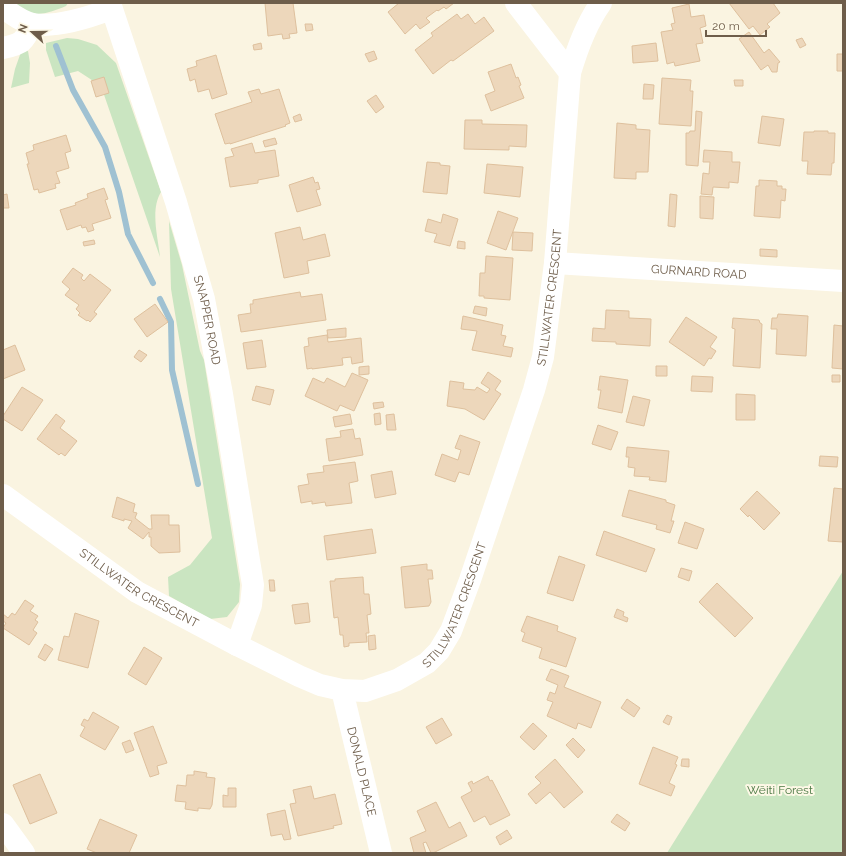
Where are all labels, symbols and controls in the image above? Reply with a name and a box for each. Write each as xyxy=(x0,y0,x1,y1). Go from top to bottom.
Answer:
north arrow xyxy=(12,12,52,52)
scale bar xyxy=(706,12,766,38)
text: 20 m xyxy=(712,19,740,33)
text: N xyxy=(16,22,31,35)
street label: STILLWATER CRESCENT xyxy=(534,228,565,368)
street label: GURNARD ROAD xyxy=(651,262,747,282)
street label: SNAPPER ROAD xyxy=(191,274,223,366)
street label: STILLWATER CRESCENT xyxy=(420,540,489,670)
street label: STILLWATER CRESCENT xyxy=(77,546,201,631)
street label: DONALD PLACE xyxy=(344,726,379,818)
park label: Wēiti Forest xyxy=(747,783,813,797)

